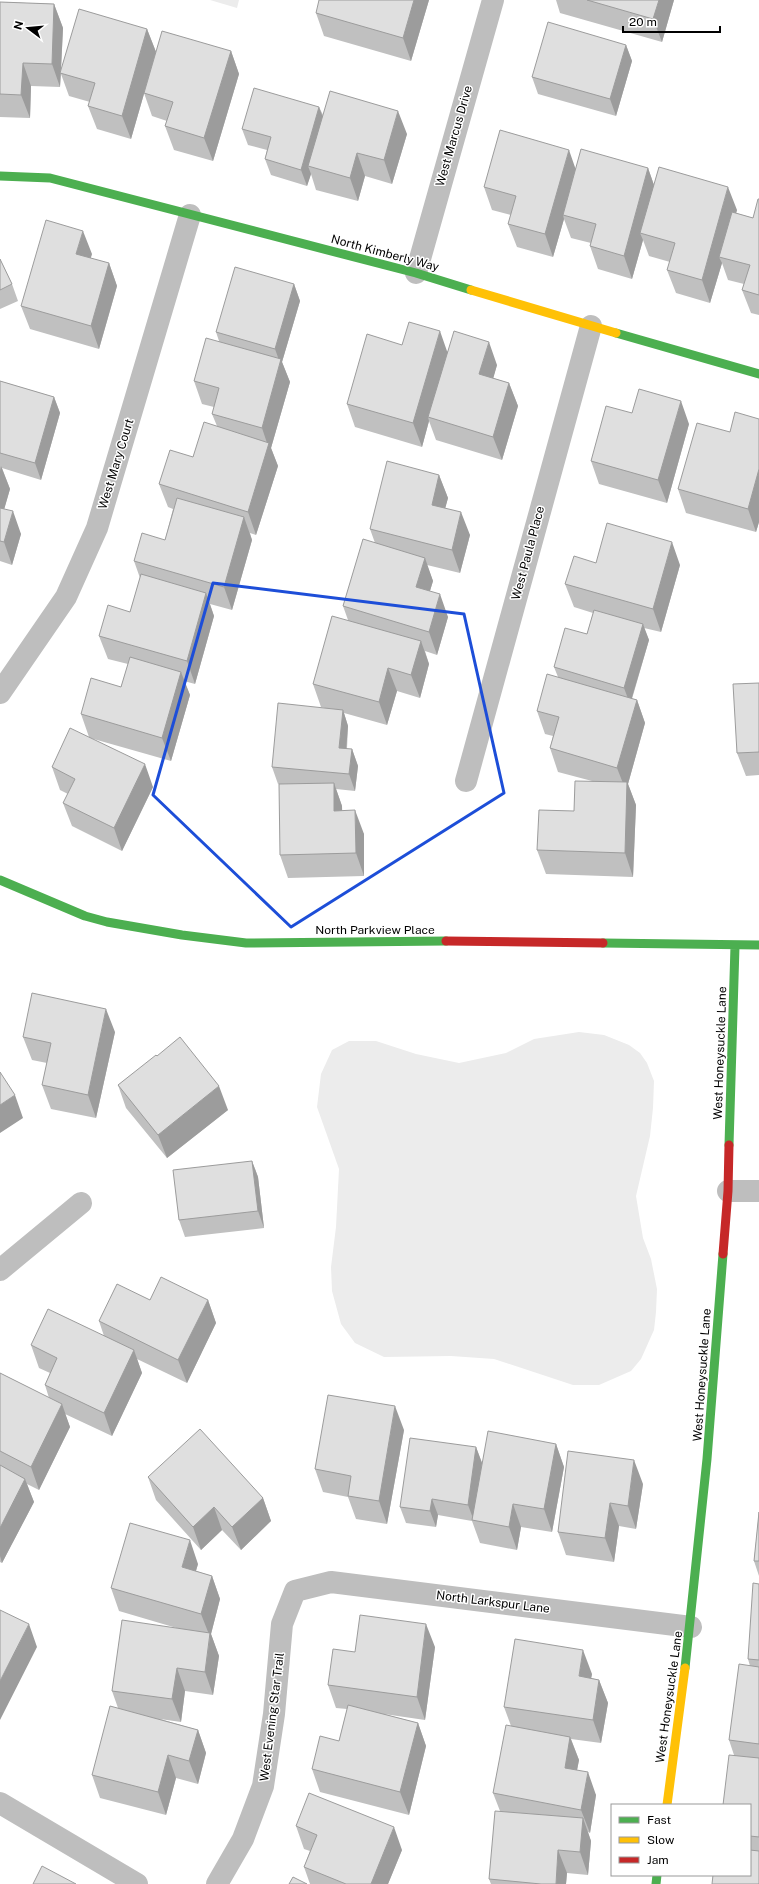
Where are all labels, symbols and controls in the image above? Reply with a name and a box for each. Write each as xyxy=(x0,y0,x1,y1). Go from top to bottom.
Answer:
north arrow xyxy=(8,8,48,48)
scale bar xyxy=(623,8,720,34)
text: 20 m xyxy=(629,15,657,29)
text: N xyxy=(11,19,25,31)
street label: West Marcus Drive xyxy=(433,84,475,188)
street label: North Kimberly Way xyxy=(329,232,441,274)
street label: West Mary Court xyxy=(96,417,136,511)
street label: West Paula Place xyxy=(509,504,547,601)
street label: North Parkview Place xyxy=(315,923,435,937)
street label: West Honeysuckle Lane xyxy=(711,986,729,1120)
street label: West Honeysuckle Lane xyxy=(690,1308,714,1442)
street label: North Larkspur Lane xyxy=(435,1588,551,1616)
street label: West Honeysuckle Lane xyxy=(653,1630,685,1764)
street label: West Evening Star Trail xyxy=(257,1651,287,1782)
legend xyxy=(611,1804,751,1876)
text: Fast xyxy=(647,1813,672,1827)
text: Slow xyxy=(647,1833,675,1847)
text: Jam xyxy=(647,1853,669,1867)

